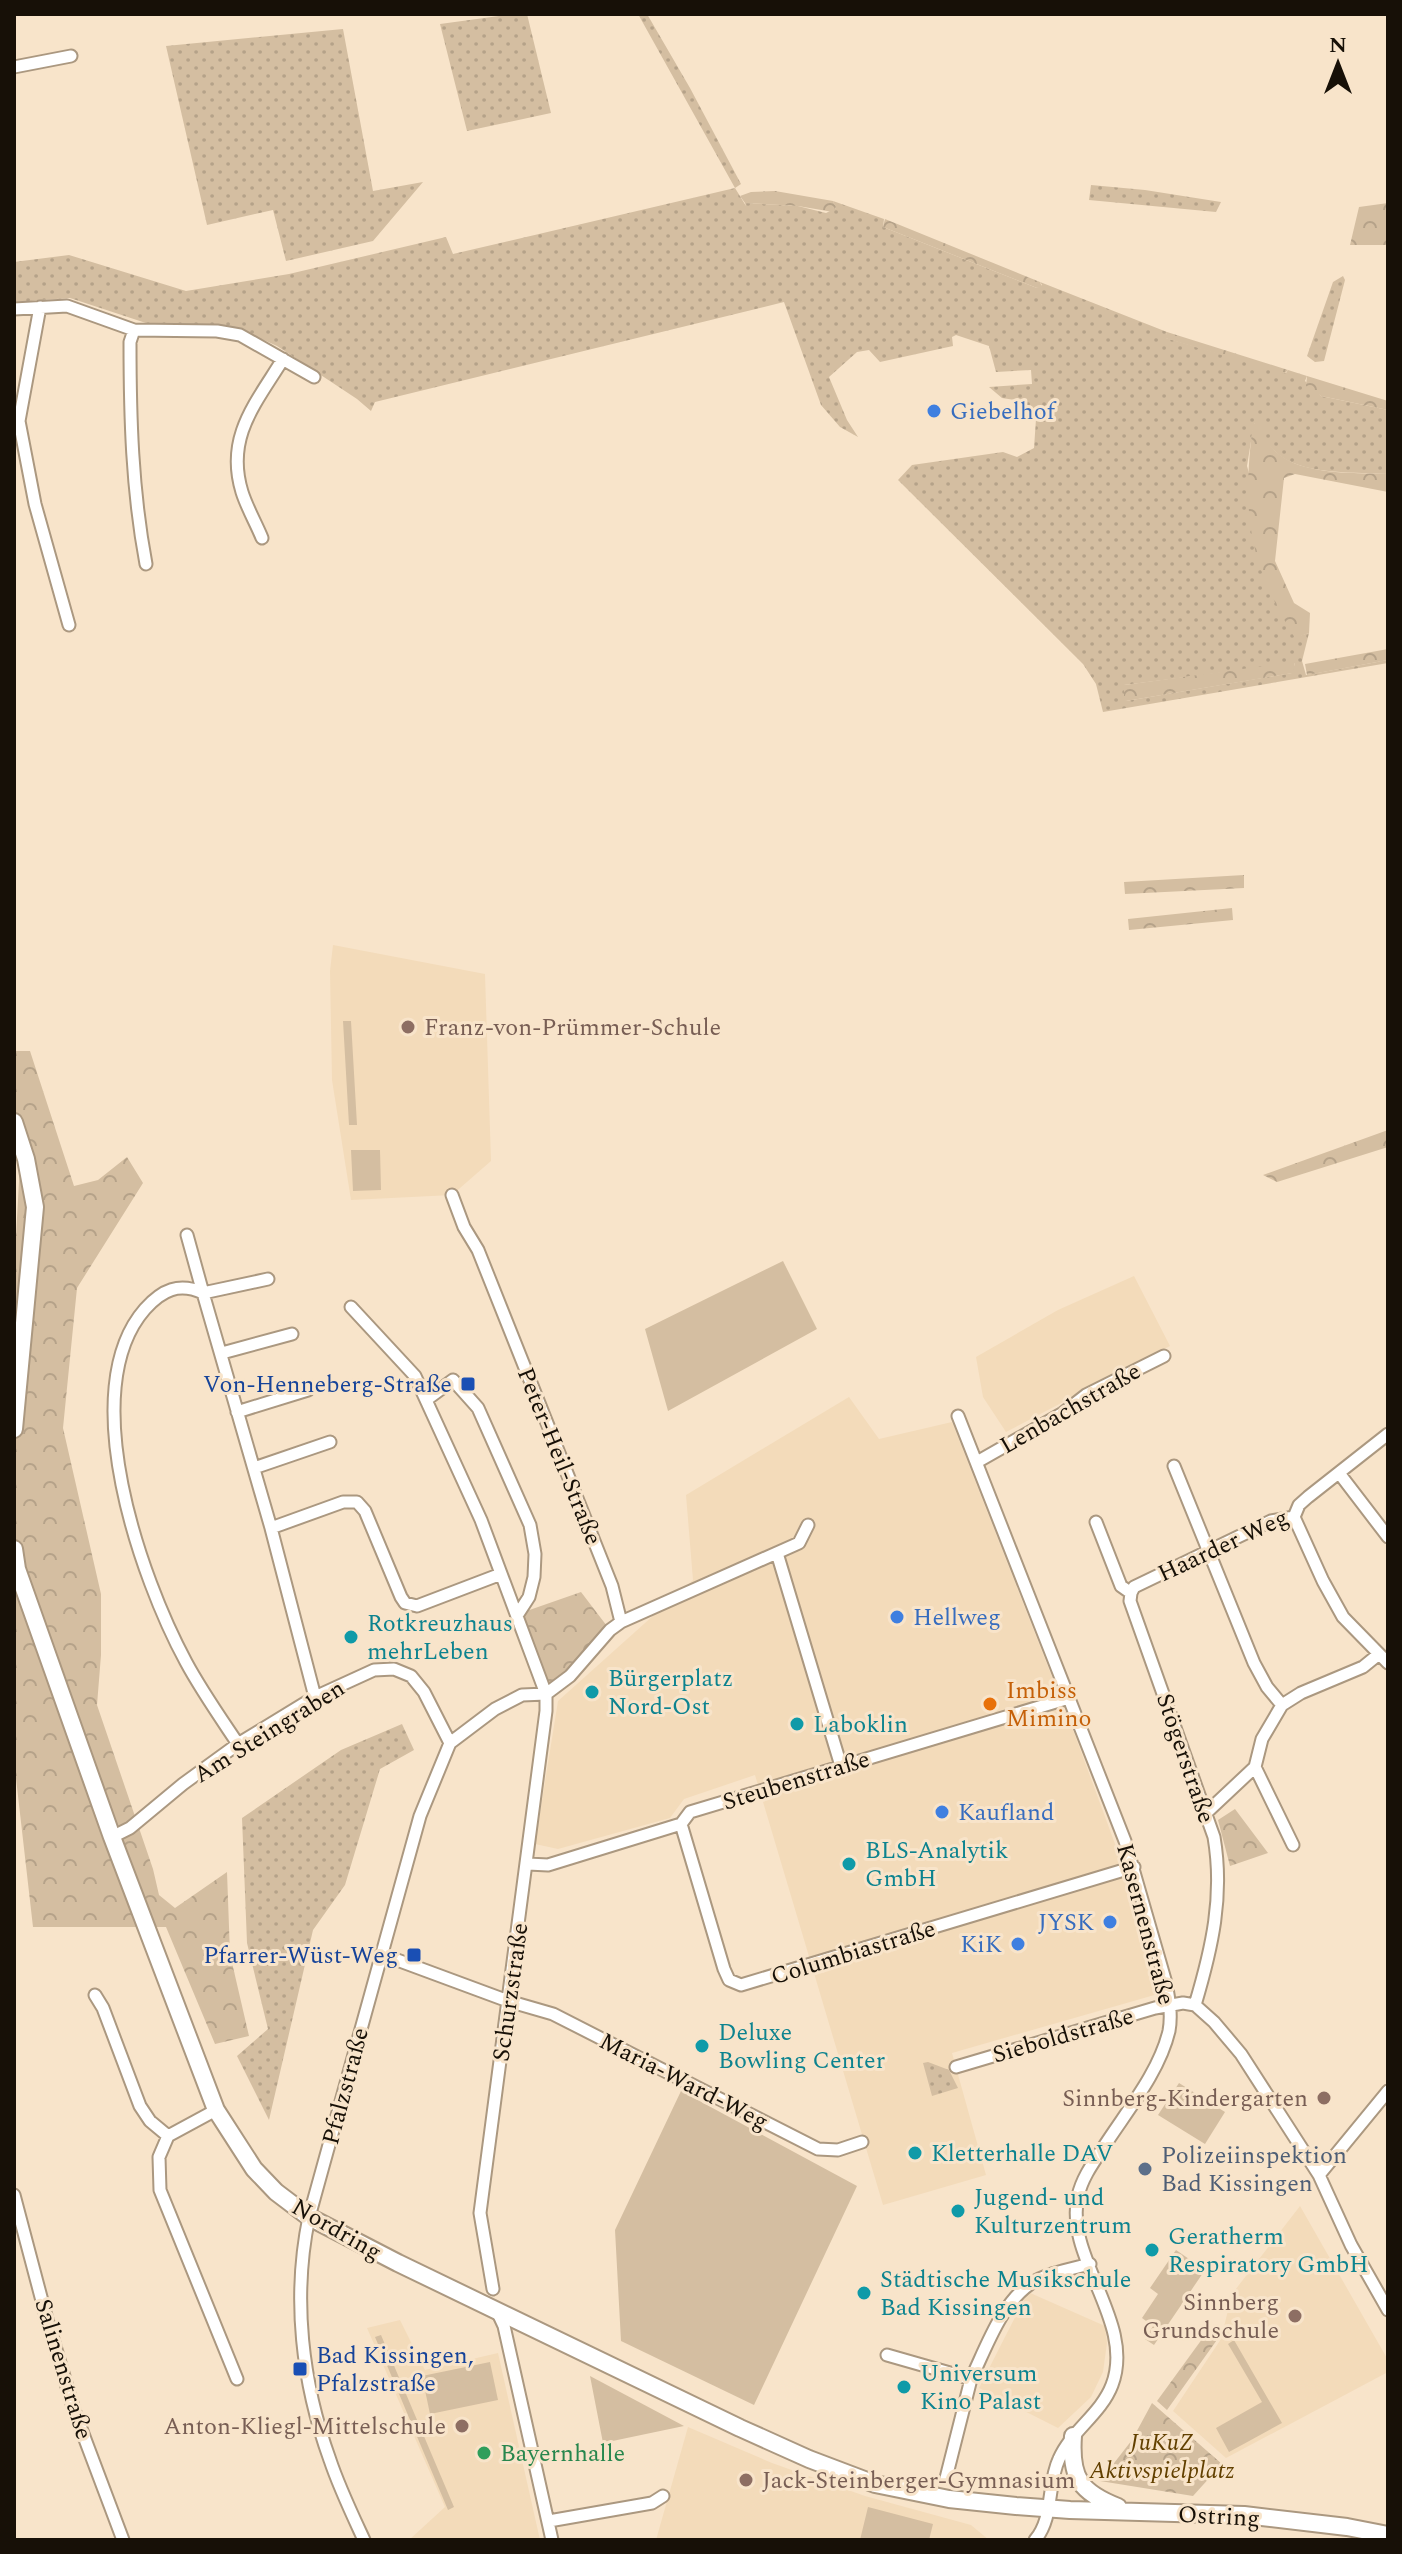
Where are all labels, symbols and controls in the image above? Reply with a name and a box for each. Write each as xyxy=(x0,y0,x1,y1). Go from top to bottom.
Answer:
north arrow xyxy=(1298,24,1378,104)
text: N xyxy=(1329,29,1347,62)
place label: Giebelhof xyxy=(950,394,1057,430)
marker: Giebelhof xyxy=(925,402,943,420)
place label: Franz-von-Prümmer-Schule xyxy=(424,1010,721,1046)
marker: Franz-von-Prümmer-Schule xyxy=(399,1018,417,1036)
street label: Lenbachstraße xyxy=(993,1354,1148,1464)
street label: Peter-Heil-Straße xyxy=(507,1362,611,1551)
place label: Von-Henneberg-Straße xyxy=(203,1367,452,1403)
marker: Von-Henneberg-Straße xyxy=(459,1375,477,1393)
street label: Haarder Weg xyxy=(1152,1500,1295,1592)
place label: Hellweg xyxy=(913,1600,1001,1636)
place label: Rotkreuzhaus mehrLeben xyxy=(367,1606,513,1670)
marker: Hellweg xyxy=(888,1608,906,1626)
marker: Rotkreuzhaus mehrLeben xyxy=(342,1628,360,1646)
place label: Bürgerplatz Nord-Ost xyxy=(608,1661,733,1725)
street label: Am Steingraben xyxy=(187,1671,352,1793)
place label: Imbiss Mimino xyxy=(1006,1673,1092,1737)
marker: Bürgerplatz Nord-Ost xyxy=(583,1683,601,1701)
street label: Stögerstraße xyxy=(1146,1689,1224,1828)
marker: Imbiss Mimino xyxy=(981,1695,999,1713)
place label: Laboklin xyxy=(813,1707,908,1743)
marker: Laboklin xyxy=(788,1715,806,1733)
street label: Steubenstraße xyxy=(718,1741,874,1820)
place label: Kaufland xyxy=(958,1795,1054,1831)
marker: Kaufland xyxy=(933,1803,951,1821)
place label: BLS-Analytik GmbH xyxy=(865,1833,1008,1897)
street label: Kasernenstraße xyxy=(1106,1839,1184,2009)
marker: BLS-Analytik GmbH xyxy=(840,1855,858,1873)
place label: JYSK xyxy=(1038,1905,1094,1941)
street label: Columbiastraße xyxy=(767,1911,940,1995)
marker: JYSK xyxy=(1101,1913,1119,1931)
street label: Schurzstraße xyxy=(483,1920,539,2064)
place label: KiK xyxy=(960,1927,1002,1963)
marker: KiK xyxy=(1009,1935,1027,1953)
place label: Pfarrer-Wüst-Weg xyxy=(203,1938,398,1974)
marker: Pfarrer-Wüst-Weg xyxy=(405,1946,423,1964)
street label: Sieboldstraße xyxy=(988,1999,1138,2073)
place label: Deluxe Bowling Center xyxy=(718,2015,885,2079)
street label: Pfalzstraße xyxy=(313,2024,379,2149)
street label: Maria-Ward-Weg xyxy=(593,2024,774,2140)
marker: Deluxe Bowling Center xyxy=(693,2037,711,2055)
place label: Sinnberg-Kindergarten xyxy=(1062,2081,1308,2117)
marker: Sinnberg-Kindergarten xyxy=(1315,2089,1333,2107)
place label: Kletterhalle DAV xyxy=(931,2136,1114,2172)
place label: Polizeiinspektion Bad Kissingen xyxy=(1161,2138,1347,2202)
marker: Kletterhalle DAV xyxy=(906,2144,924,2162)
marker: Polizeiinspektion Bad Kissingen xyxy=(1136,2160,1154,2178)
place label: Jugend- und Kulturzentrum xyxy=(974,2180,1132,2244)
street label: Nordring xyxy=(285,2190,388,2270)
marker: Jugend- und Kulturzentrum xyxy=(949,2202,967,2220)
place label: Geratherm Respiratory GmbH xyxy=(1168,2219,1369,2283)
marker: Geratherm Respiratory GmbH xyxy=(1143,2241,1161,2259)
place label: Städtische Musikschule Bad Kissingen xyxy=(880,2262,1131,2326)
marker: Städtische Musikschule Bad Kissingen xyxy=(855,2284,873,2302)
place label: Sinnberg Grundschule xyxy=(1142,2285,1279,2349)
street label: Salinenstraße xyxy=(25,2294,102,2444)
marker: Sinnberg Grundschule xyxy=(1286,2307,1304,2325)
place label: Bad Kissingen, Pfalzstraße xyxy=(316,2338,474,2402)
place label: Universum Kino Palast xyxy=(920,2356,1041,2420)
marker: Bad Kissingen, Pfalzstraße xyxy=(291,2360,309,2378)
marker: Universum Kino Palast xyxy=(895,2378,913,2396)
place label: Anton-Kliegl-Mittelschule xyxy=(164,2409,446,2445)
marker: Anton-Kliegl-Mittelschule xyxy=(453,2417,471,2435)
park label: JuKuZ Aktivspielplatz xyxy=(1088,2425,1235,2489)
place label: Bayernhalle xyxy=(500,2436,625,2472)
marker: Bayernhalle xyxy=(475,2444,493,2462)
place label: Jack-Steinberger-Gymnasium xyxy=(762,2463,1075,2499)
marker: Jack-Steinberger-Gymnasium xyxy=(737,2471,755,2489)
street label: Ostring xyxy=(1177,2497,1261,2537)

